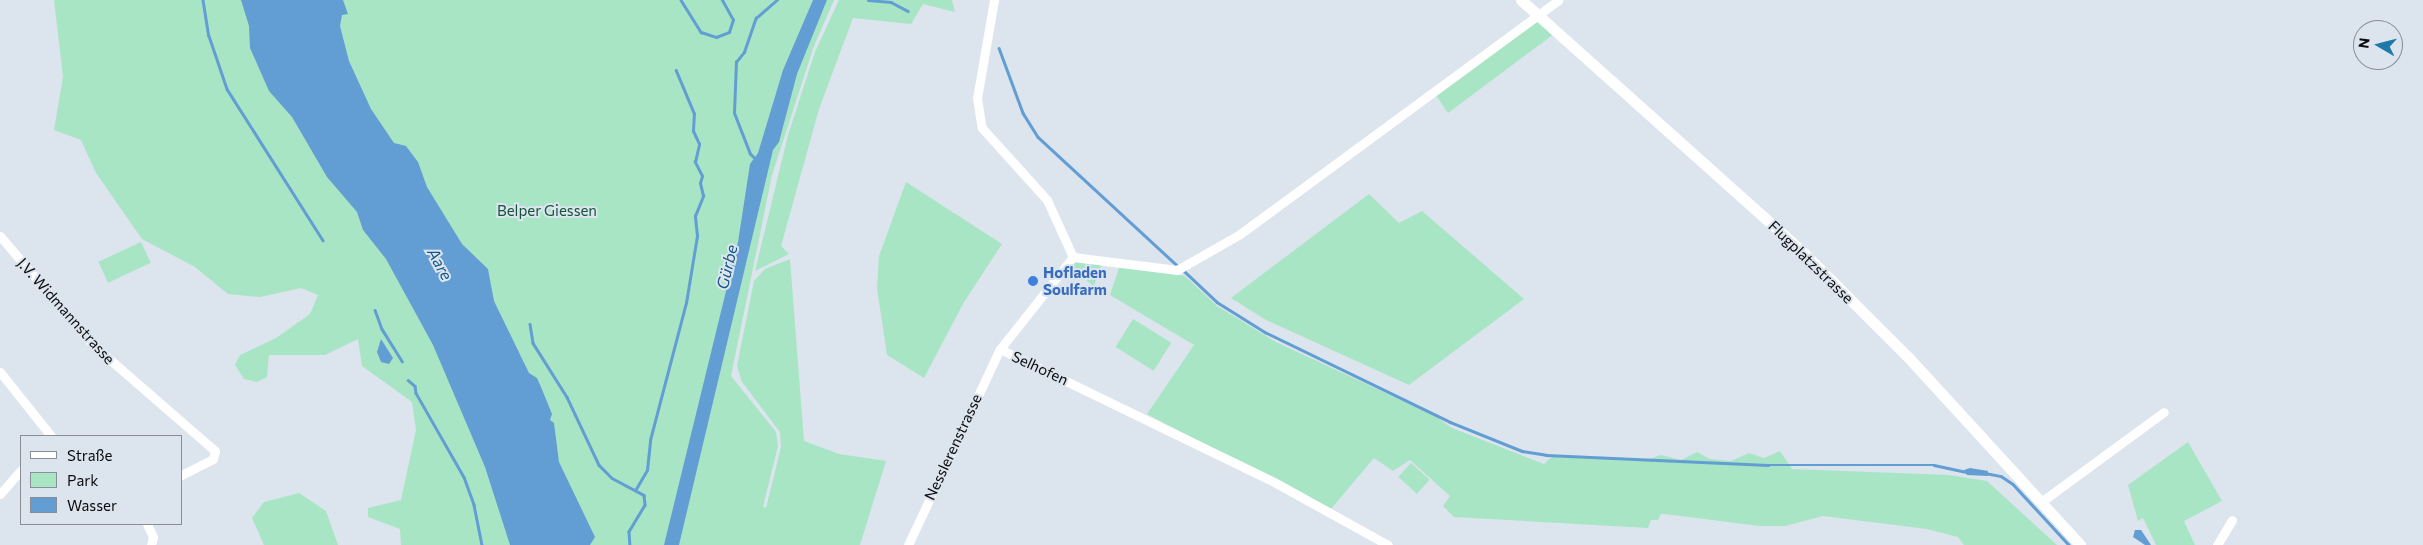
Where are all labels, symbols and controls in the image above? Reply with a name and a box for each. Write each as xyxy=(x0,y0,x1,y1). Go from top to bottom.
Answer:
north arrow xyxy=(2353,20,2403,70)
text: N xyxy=(2354,37,2373,49)
park label: Belper Giessen xyxy=(497,202,597,220)
street label: Flugplatzstrasse xyxy=(1765,217,1857,307)
water label: Gürbe xyxy=(713,243,741,291)
water label: Aare xyxy=(423,245,457,283)
street label: J.V. Widmannstrasse xyxy=(14,254,118,368)
place label: Hofladen Soulfarm xyxy=(1043,263,1107,298)
marker: Hofladen Soulfarm xyxy=(1027,275,1039,287)
street label: Selhofen xyxy=(1009,347,1071,389)
street label: Nesslerenstrasse xyxy=(921,391,985,503)
legend xyxy=(20,435,182,525)
text: Straße xyxy=(67,446,113,464)
text: Park xyxy=(67,471,98,489)
text: Wasser xyxy=(67,496,117,514)

